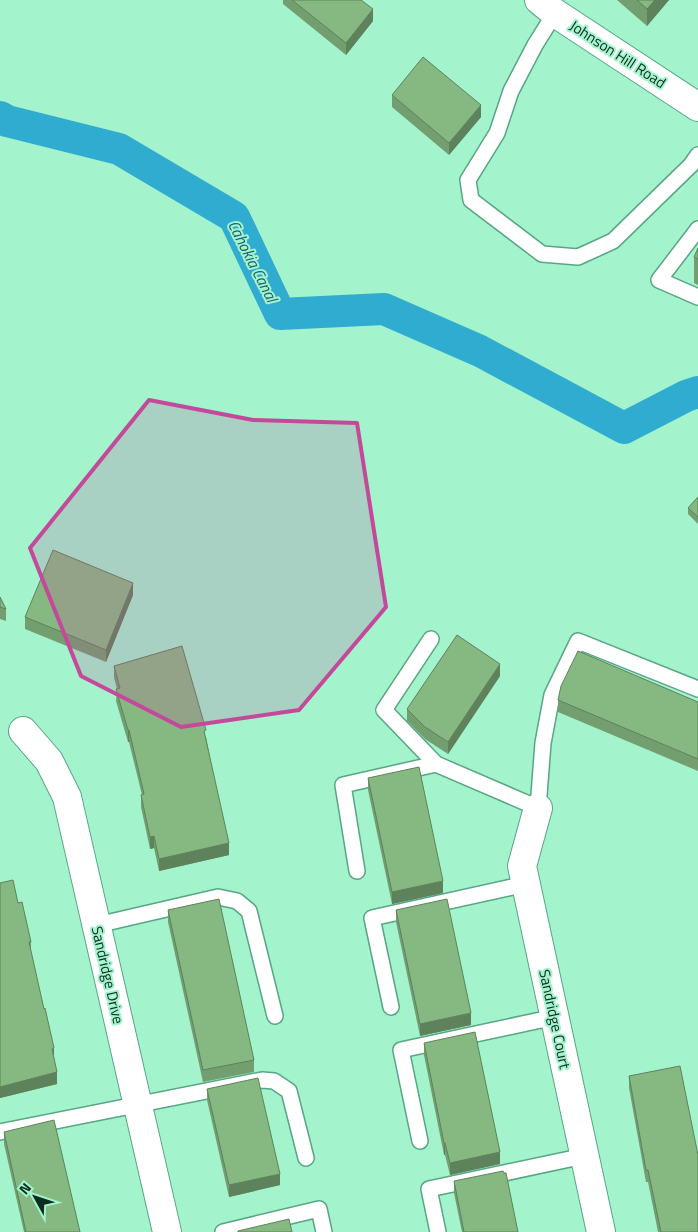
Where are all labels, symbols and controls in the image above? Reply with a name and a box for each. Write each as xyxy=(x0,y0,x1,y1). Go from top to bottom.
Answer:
street label: Johnson Hill Road xyxy=(565,14,671,94)
water label: Cahokia Canal xyxy=(222,216,285,308)
street label: Sandridge Drive xyxy=(86,924,130,1026)
street label: Sandridge Court xyxy=(533,967,577,1071)
north arrow xyxy=(10,1172,60,1222)
text: N xyxy=(13,1178,36,1199)

